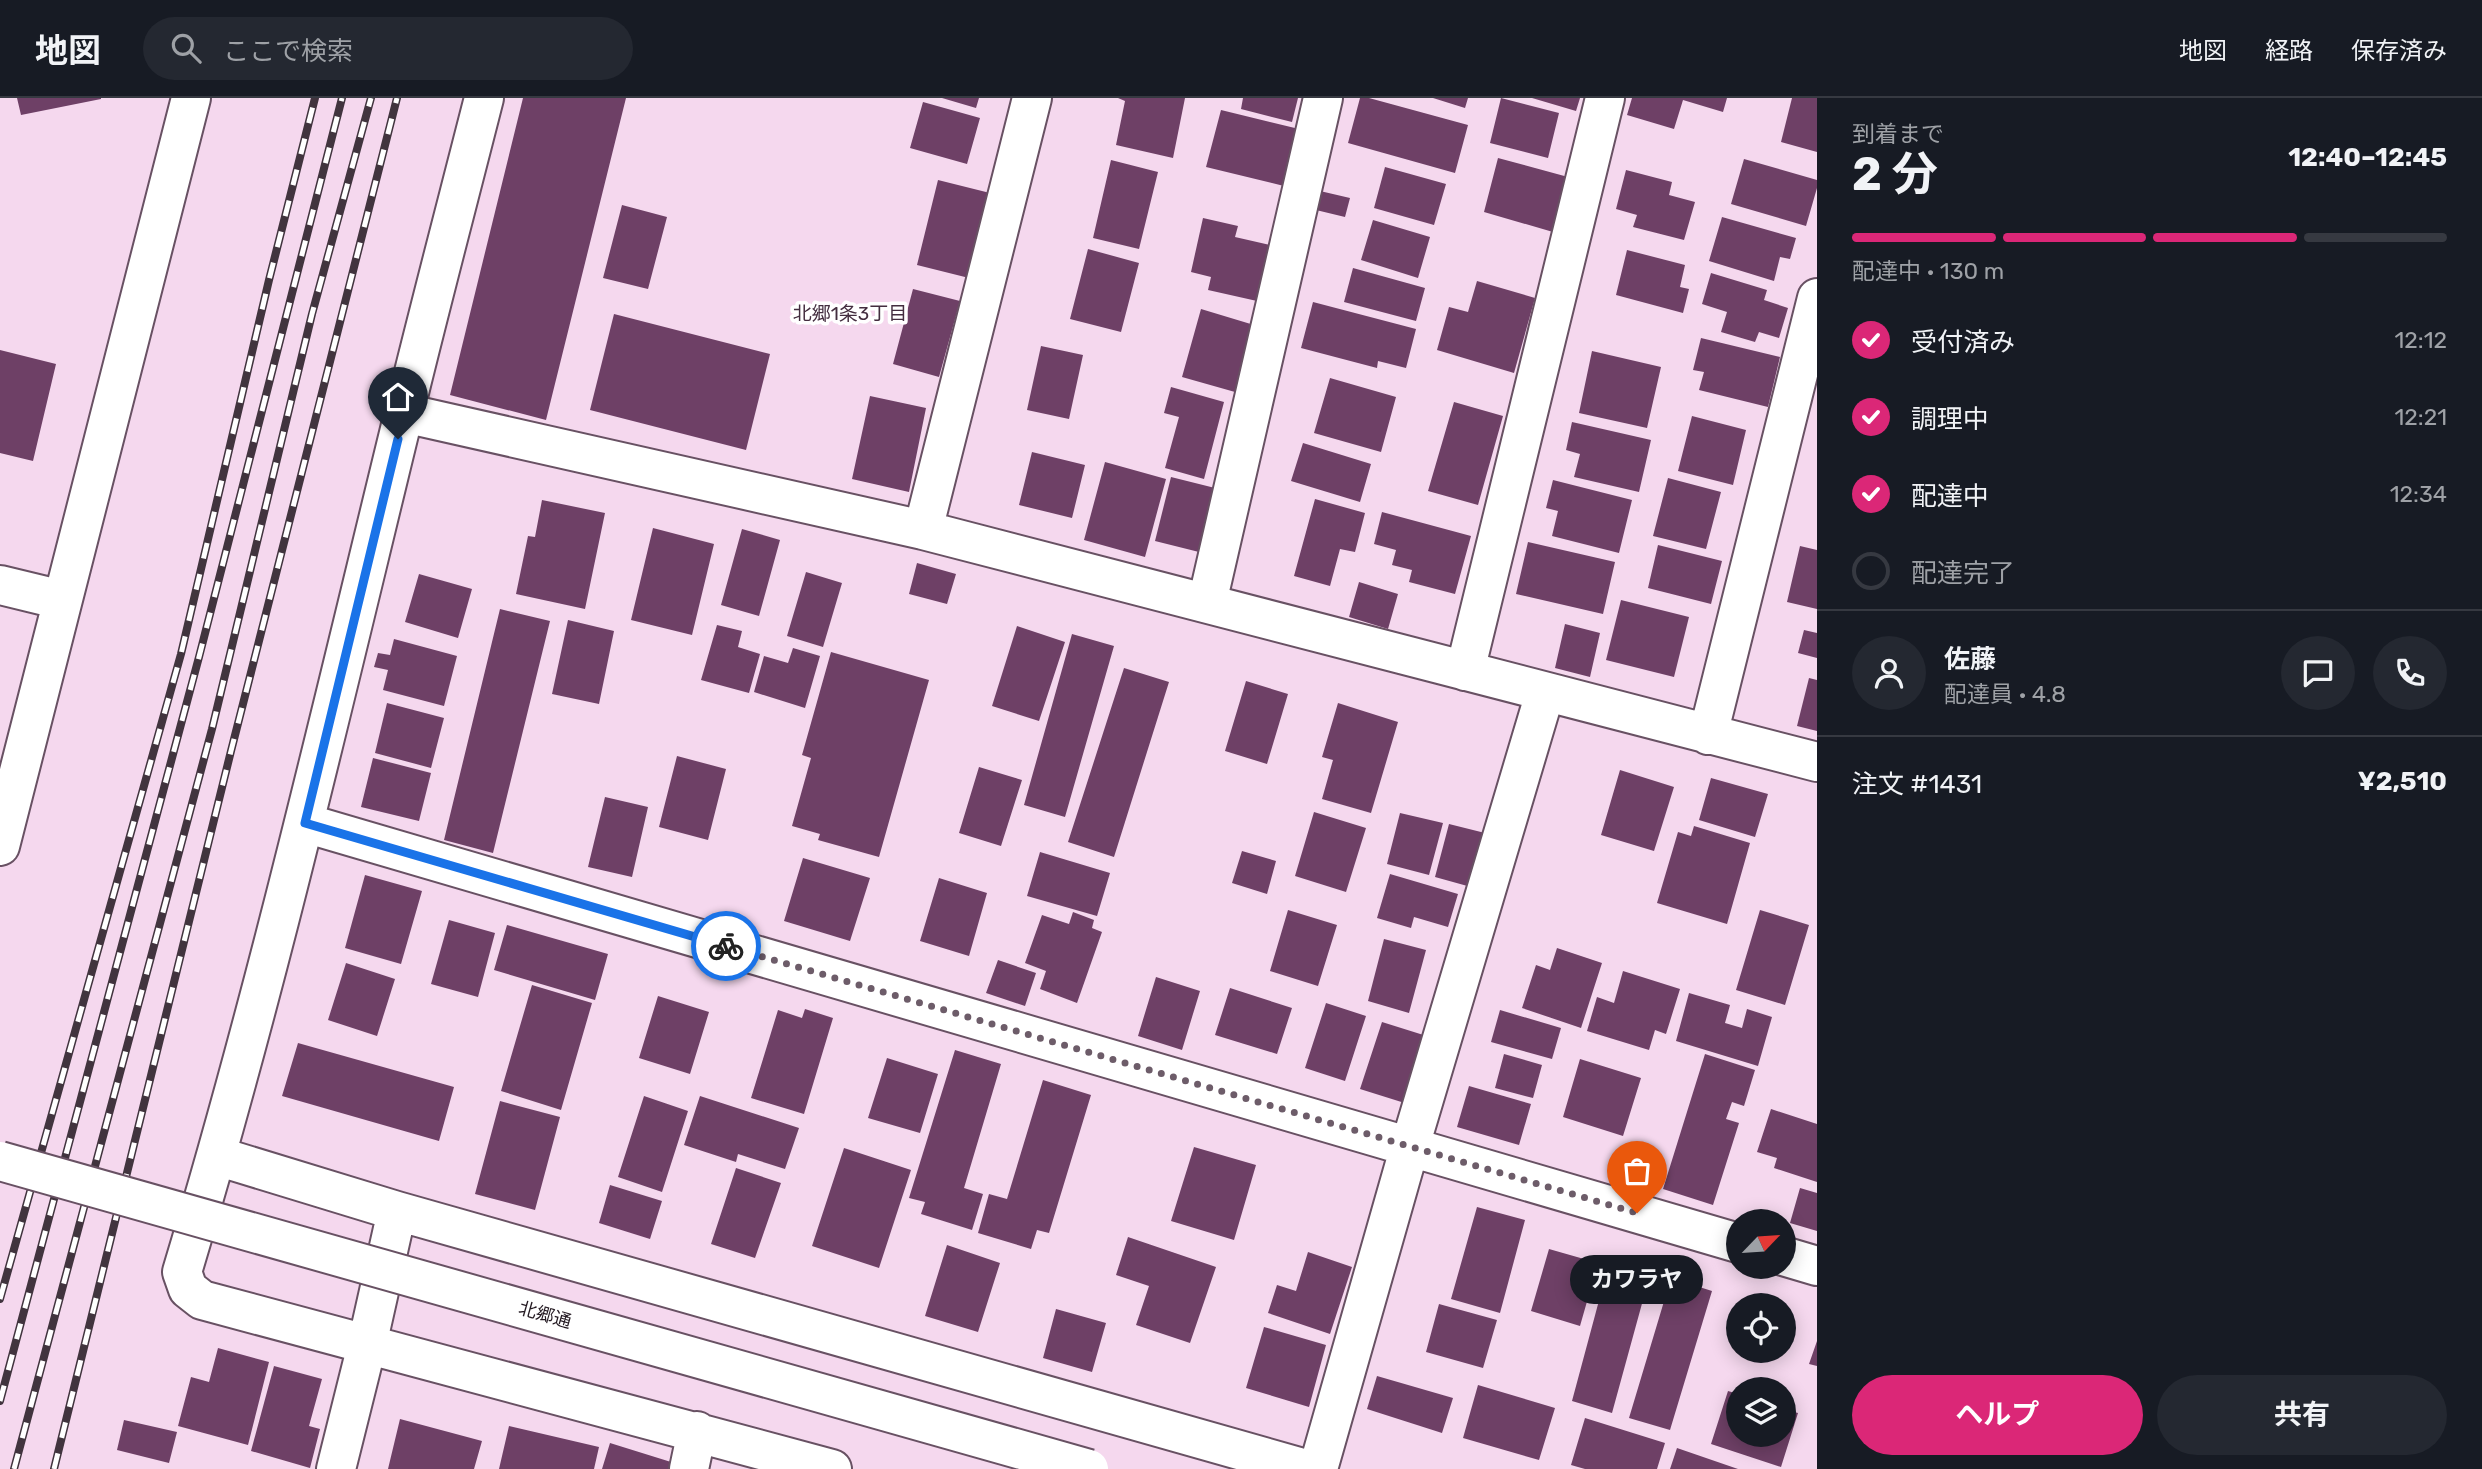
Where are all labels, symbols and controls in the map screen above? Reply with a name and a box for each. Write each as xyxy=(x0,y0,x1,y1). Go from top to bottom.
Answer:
search box xyxy=(143,17,633,80)
icon: search xyxy=(167,29,205,67)
text: 地図 xyxy=(35,31,101,70)
text: ここで検索 xyxy=(223,36,353,67)
text: 地図 xyxy=(2179,37,2227,65)
text: 経路 xyxy=(2265,37,2313,65)
text: 保存済み xyxy=(2351,37,2447,65)
text: 到着まで xyxy=(1852,120,1944,148)
text: 12:40–12:45 xyxy=(2288,142,2447,173)
text: 2 分 xyxy=(1852,147,1938,202)
text: 配達中 · 130 m xyxy=(1852,257,2004,285)
district label: 北郷1条3丁目 xyxy=(793,302,907,325)
icon: check xyxy=(1852,321,1890,359)
text: 12:12 xyxy=(2394,326,2447,354)
text: 受付済み xyxy=(1911,327,2015,358)
pin xyxy=(368,367,428,439)
icon: home xyxy=(379,378,417,416)
icon: check xyxy=(1852,398,1890,436)
text: 12:21 xyxy=(2394,403,2447,431)
text: 調理中 xyxy=(1911,404,1989,435)
icon: check xyxy=(1852,475,1890,513)
text: 12:34 xyxy=(2390,480,2447,508)
text: 配達中 xyxy=(1911,481,1989,512)
text: 配達完了 xyxy=(1911,558,2015,589)
button: person xyxy=(1852,636,1926,710)
button: chat xyxy=(2281,636,2355,710)
button: phone xyxy=(2373,636,2447,710)
text: 佐藤 xyxy=(1944,644,1996,675)
text: 配達員 · 4.8 xyxy=(1944,680,2066,708)
text: ¥2,510 xyxy=(2358,766,2447,797)
text: 注文 #1431 xyxy=(1852,769,1982,800)
courier xyxy=(691,911,761,981)
icon: bike xyxy=(707,927,745,965)
pin xyxy=(1607,1141,1667,1213)
icon: bag xyxy=(1618,1152,1656,1190)
north arrow xyxy=(1726,1209,1796,1279)
map controls xyxy=(1726,1209,1796,1447)
callout: カワラヤ xyxy=(1570,1255,1704,1304)
text: カワラヤ xyxy=(1591,1265,1683,1293)
button: locate xyxy=(1726,1293,1796,1363)
street label: 北郷通 xyxy=(516,1297,574,1333)
button: ヘルプ xyxy=(1852,1375,2143,1455)
button: 共有 xyxy=(2157,1375,2447,1455)
button: layers xyxy=(1726,1377,1796,1447)

